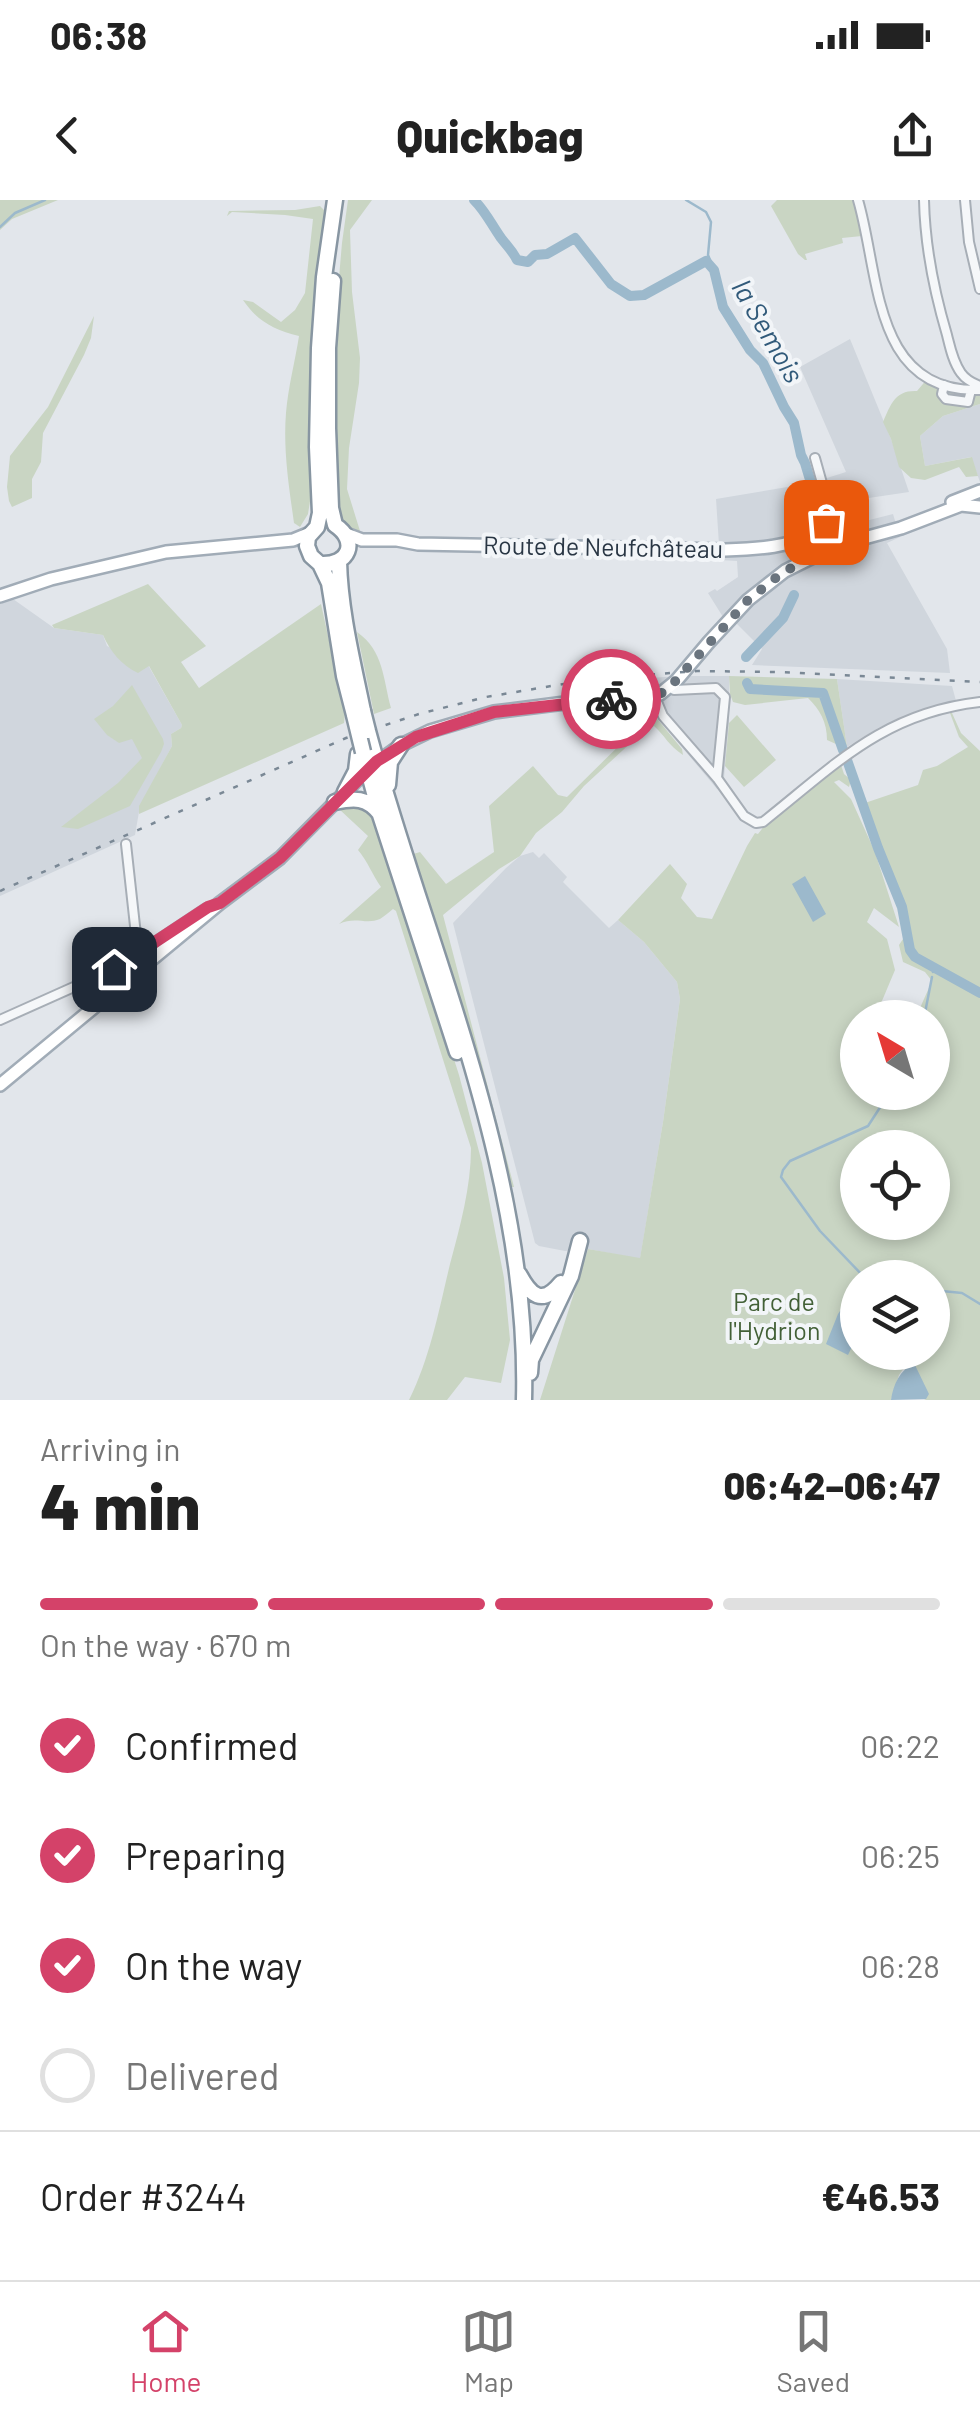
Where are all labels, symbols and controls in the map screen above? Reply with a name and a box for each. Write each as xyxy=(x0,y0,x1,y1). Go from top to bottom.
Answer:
text: 06:38 xyxy=(50,12,147,58)
icon: back xyxy=(40,108,95,163)
text: Quickbag xyxy=(396,108,584,162)
icon: share xyxy=(885,108,940,163)
water label: la Semois xyxy=(726,273,812,388)
pin xyxy=(784,480,869,565)
icon: bag xyxy=(799,495,854,550)
street label: Route de Neufchâteau xyxy=(483,529,723,563)
courier xyxy=(561,649,661,749)
icon: bike xyxy=(584,672,639,727)
pin xyxy=(72,927,157,1012)
icon: home xyxy=(87,942,142,997)
north arrow xyxy=(840,1000,950,1110)
map controls xyxy=(840,1000,950,1370)
button: locate xyxy=(840,1130,950,1240)
button: layers xyxy=(840,1260,950,1370)
park label: Parc de l'Hydrion xyxy=(728,1286,820,1345)
text: Arriving in xyxy=(40,1429,180,1467)
text: 06:42–06:47 xyxy=(724,1462,940,1508)
text: 4 min xyxy=(40,1465,200,1543)
text: On the way · 670 m xyxy=(40,1625,291,1663)
icon: check xyxy=(40,1718,95,1773)
text: Confirmed xyxy=(125,1722,298,1768)
text: 06:22 xyxy=(860,1726,940,1764)
icon: check xyxy=(40,1828,95,1883)
text: Preparing xyxy=(125,1832,286,1878)
text: 06:25 xyxy=(861,1836,940,1874)
icon: check xyxy=(40,1938,95,1993)
text: On the way xyxy=(125,1942,302,1988)
text: 06:28 xyxy=(861,1946,940,1984)
text: Delivered xyxy=(125,2052,279,2098)
text: Order #3244 xyxy=(40,2173,247,2219)
text: €46.53 xyxy=(821,2173,940,2219)
tab: Home xyxy=(130,2304,201,2398)
tab: Map xyxy=(461,2304,516,2398)
tab: Saved xyxy=(777,2304,850,2398)

